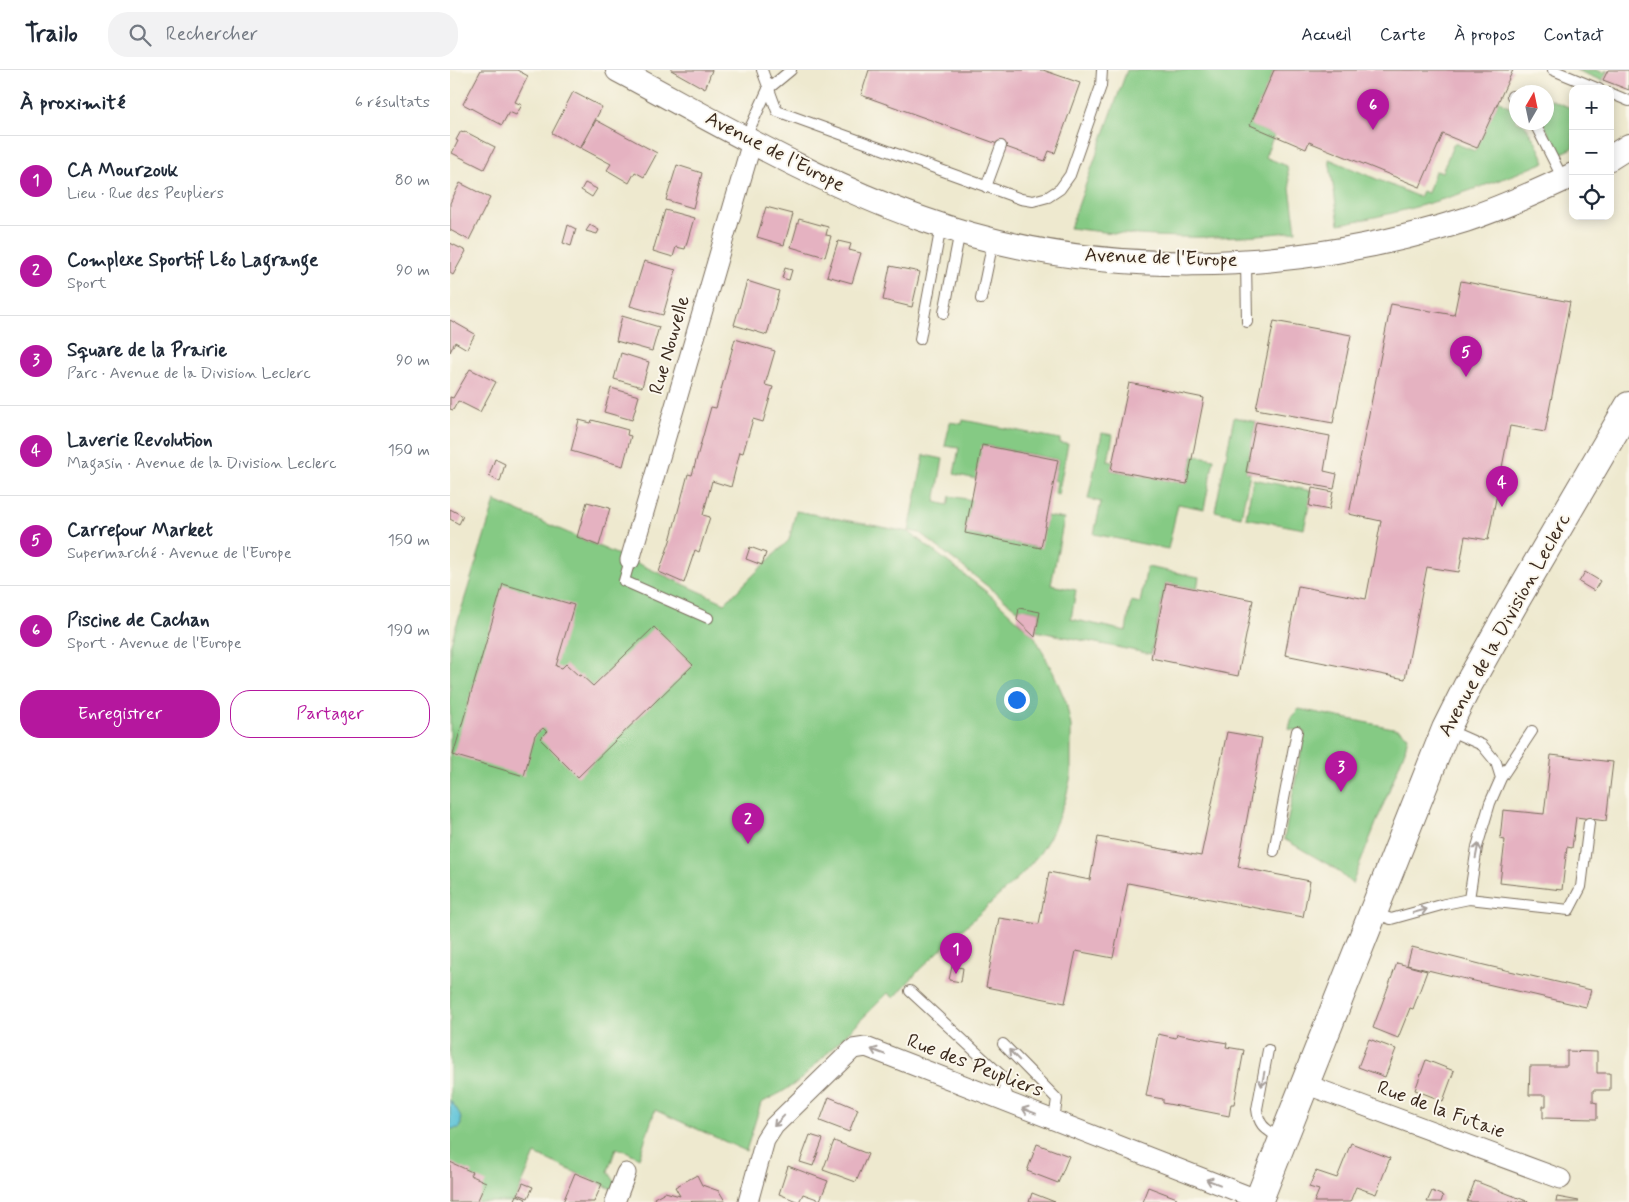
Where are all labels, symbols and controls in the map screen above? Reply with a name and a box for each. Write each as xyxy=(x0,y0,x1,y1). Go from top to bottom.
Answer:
search box xyxy=(108,12,458,57)
text: Trailo xyxy=(25,19,78,50)
icon: search xyxy=(126,21,154,49)
text: Rechercher xyxy=(166,22,258,47)
text: Accueil xyxy=(1301,23,1352,47)
text: Carte xyxy=(1380,23,1426,47)
text: À propos xyxy=(1454,23,1515,47)
text: Contact xyxy=(1543,23,1604,47)
north arrow xyxy=(1509,85,1554,130)
map controls xyxy=(1569,85,1614,220)
button: + xyxy=(1569,85,1614,130)
text: À proximité xyxy=(20,89,126,117)
pin: 6 xyxy=(1357,89,1389,130)
text: 6 résultats xyxy=(355,92,430,113)
street label: Avenue de l'Europe xyxy=(701,105,850,199)
button: − xyxy=(1569,130,1614,175)
text: CA Mourzouk xyxy=(67,158,178,183)
text: 1 xyxy=(32,170,40,191)
text: 80 m xyxy=(395,170,430,191)
button: locate xyxy=(1569,175,1614,220)
text: Lieu · Rue des Peupliers xyxy=(67,183,224,204)
street label: Avenue de l'Europe xyxy=(1084,242,1238,274)
text: Complexe Sportif Léo Lagrange xyxy=(67,248,318,273)
text: 2 xyxy=(32,260,40,281)
text: 90 m xyxy=(396,260,430,281)
text: Sport xyxy=(67,273,107,294)
street label: Rue Nouvelle xyxy=(643,292,697,398)
pin: 5 xyxy=(1450,336,1482,377)
text: Square de la Prairie xyxy=(67,338,227,363)
text: 3 xyxy=(32,350,40,371)
text: 90 m xyxy=(396,350,430,371)
text: Parc · Avenue de la Division Leclerc xyxy=(67,363,311,384)
text: Laverie Revolution xyxy=(67,428,213,453)
text: 4 xyxy=(31,440,41,461)
text: 150 m xyxy=(388,440,430,461)
text: Magasin · Avenue de la Division Leclerc xyxy=(67,453,337,474)
pin: 4 xyxy=(1486,466,1518,507)
street label: Avenue de la Division Leclerc xyxy=(1432,508,1578,742)
text: Carrefour Market xyxy=(67,518,213,543)
text: 5 xyxy=(31,530,41,551)
text: 150 m xyxy=(388,530,430,551)
text: Supermarché · Avenue de l'Europe xyxy=(67,543,292,564)
text: Piscine de Cachan xyxy=(67,608,210,633)
text: 6 xyxy=(32,620,40,641)
text: 190 m xyxy=(387,620,430,641)
text: Sport · Avenue de l'Europe xyxy=(67,633,242,654)
your location xyxy=(1004,687,1030,713)
button: Enregistrer xyxy=(20,690,220,738)
button: Partager xyxy=(230,690,430,738)
pin: 3 xyxy=(1325,751,1357,792)
pin: 2 xyxy=(732,803,764,844)
one-way arrow xyxy=(1472,844,1482,860)
one-way arrow xyxy=(1411,905,1427,915)
pin: 1 xyxy=(940,933,972,974)
street label: Rue des Peupliers xyxy=(903,1028,1047,1104)
one-way arrow xyxy=(871,1047,886,1056)
one-way arrow xyxy=(1008,1049,1020,1061)
one-way arrow xyxy=(1258,1071,1267,1087)
street label: Rue de la Futaie xyxy=(1373,1074,1509,1146)
one-way arrow xyxy=(1022,1105,1037,1115)
one-way arrow xyxy=(773,1115,785,1128)
one-way arrow xyxy=(1206,1177,1222,1186)

